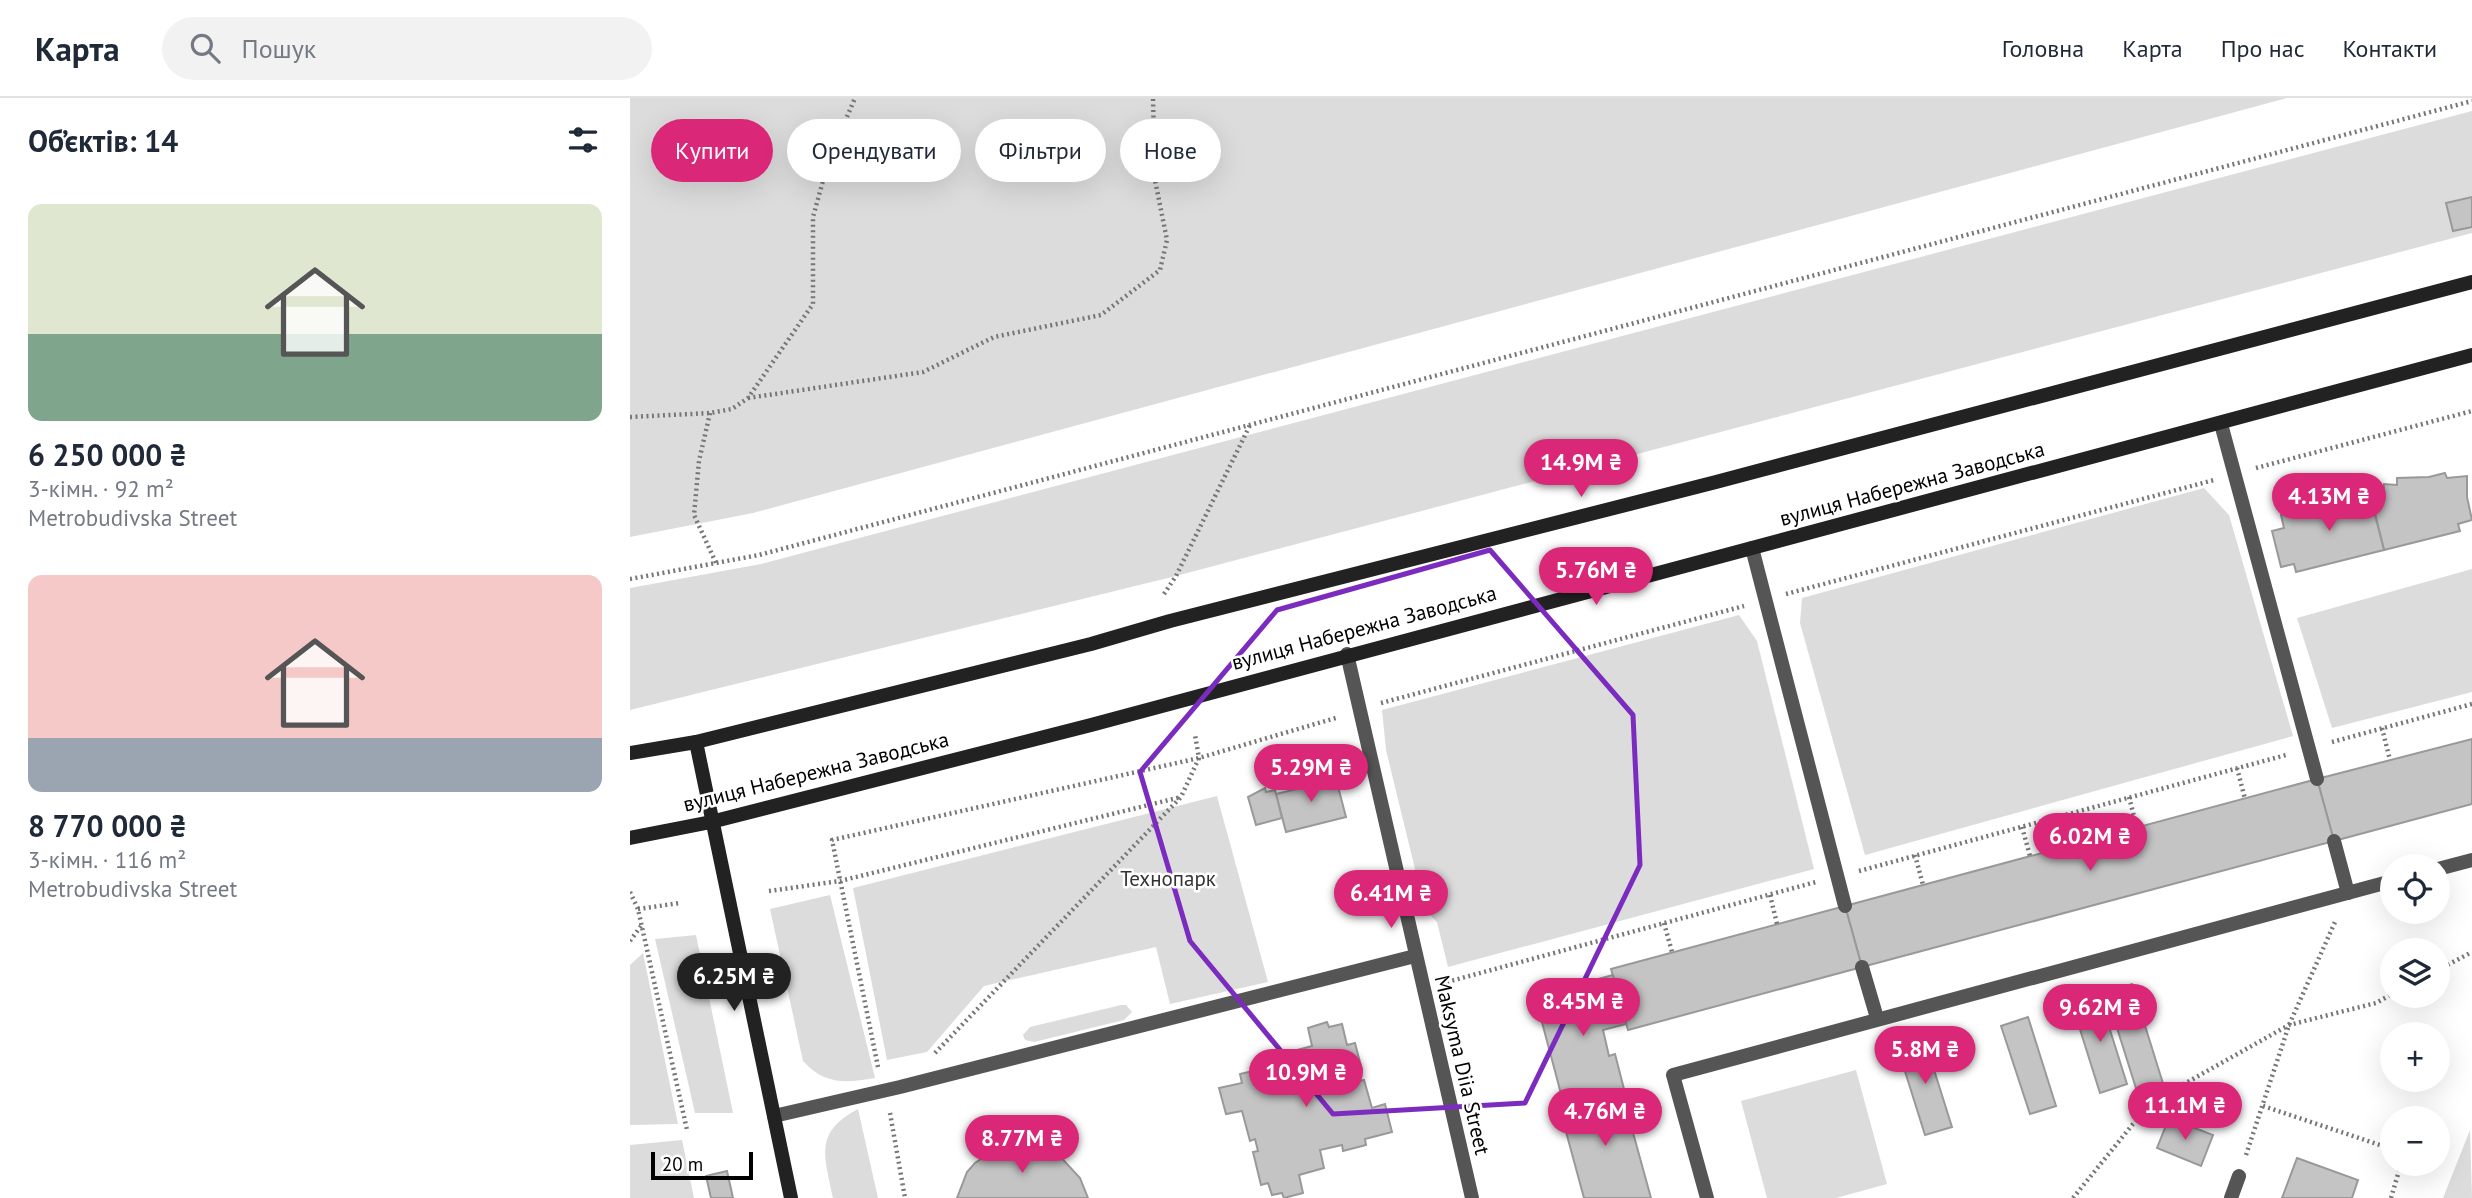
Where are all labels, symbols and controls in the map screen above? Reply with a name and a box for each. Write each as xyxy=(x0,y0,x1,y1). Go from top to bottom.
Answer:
search box xyxy=(162,17,652,80)
text: Карта xyxy=(35,27,120,70)
icon: search xyxy=(186,29,224,67)
text: Пошук xyxy=(242,32,316,65)
text: Головна xyxy=(2002,33,2084,64)
text: Карта xyxy=(2122,33,2183,64)
text: Про нас xyxy=(2221,33,2305,64)
text: Контакти xyxy=(2343,33,2437,64)
chip: Купити xyxy=(651,119,773,182)
chip: Орендувати xyxy=(787,119,961,182)
chip: Фільтри xyxy=(975,119,1106,182)
chip: Нове xyxy=(1120,119,1221,182)
text: Об’єктів: 14 xyxy=(28,121,178,160)
icon: filters xyxy=(564,121,602,159)
icon: home xyxy=(252,249,378,375)
text: 6 250 000 ₴ xyxy=(28,435,187,474)
street label: вулиця Набережна Заводська xyxy=(1776,435,2047,532)
pin: 14.9M ₴ xyxy=(1516,440,1646,499)
text: 14.9M ₴ xyxy=(1540,447,1622,476)
text: 3-кімн. · 92 m² xyxy=(28,474,174,503)
pin: 4.13M ₴ xyxy=(2264,474,2394,533)
text: 4.13M ₴ xyxy=(2288,481,2370,510)
text: Metrobudivska Street xyxy=(28,503,237,532)
pin: 5.76M ₴ xyxy=(1531,547,1661,607)
text: 5.76M ₴ xyxy=(1555,555,1637,584)
street label: вулиця Набережна Заводська xyxy=(1228,579,1499,676)
icon: home xyxy=(252,620,378,746)
street label: вулиця Набережна Заводська xyxy=(680,725,952,818)
pin: 5.29M ₴ xyxy=(1246,744,1376,804)
text: 5.29M ₴ xyxy=(1270,752,1352,781)
text: 8 770 000 ₴ xyxy=(28,806,187,845)
pin: 6.02M ₴ xyxy=(2025,814,2155,873)
text: 6.02M ₴ xyxy=(2049,821,2131,850)
text: 3-кімн. · 116 m² xyxy=(28,845,186,874)
map controls xyxy=(2380,854,2450,1176)
button: locate xyxy=(2380,854,2450,924)
park label: Технопарк xyxy=(1120,865,1216,892)
pin: 6.41M ₴ xyxy=(1326,870,1456,930)
text: Metrobudivska Street xyxy=(28,874,237,903)
text: 6.41M ₴ xyxy=(1350,878,1432,907)
button: layers xyxy=(2380,938,2450,1008)
pin: 6.25M ₴ xyxy=(669,954,799,1013)
text: 6.25M ₴ xyxy=(693,961,775,990)
street label: Maksyma Diia Street xyxy=(1429,972,1496,1157)
pin: 8.45M ₴ xyxy=(1518,978,1648,1038)
pin: 9.62M ₴ xyxy=(2035,984,2165,1044)
text: 8.45M ₴ xyxy=(1542,986,1624,1015)
text: 9.62M ₴ xyxy=(2059,992,2141,1021)
button: + xyxy=(2380,1022,2450,1092)
pin: 5.8M ₴ xyxy=(1868,1026,1982,1086)
text: 5.8M ₴ xyxy=(1890,1034,1960,1063)
pin: 10.9M ₴ xyxy=(1241,1049,1371,1109)
text: 10.9M ₴ xyxy=(1265,1057,1347,1086)
pin: 11.1M ₴ xyxy=(2120,1082,2250,1142)
pin: 4.76M ₴ xyxy=(1540,1088,1670,1148)
text: 11.1M ₴ xyxy=(2144,1090,2226,1119)
text: 4.76M ₴ xyxy=(1564,1096,1646,1125)
button: − xyxy=(2380,1106,2450,1176)
pin: 8.77M ₴ xyxy=(957,1116,1087,1175)
text: 8.77M ₴ xyxy=(981,1123,1063,1152)
scale bar xyxy=(651,1149,752,1181)
text: 20 m xyxy=(662,1152,703,1176)

